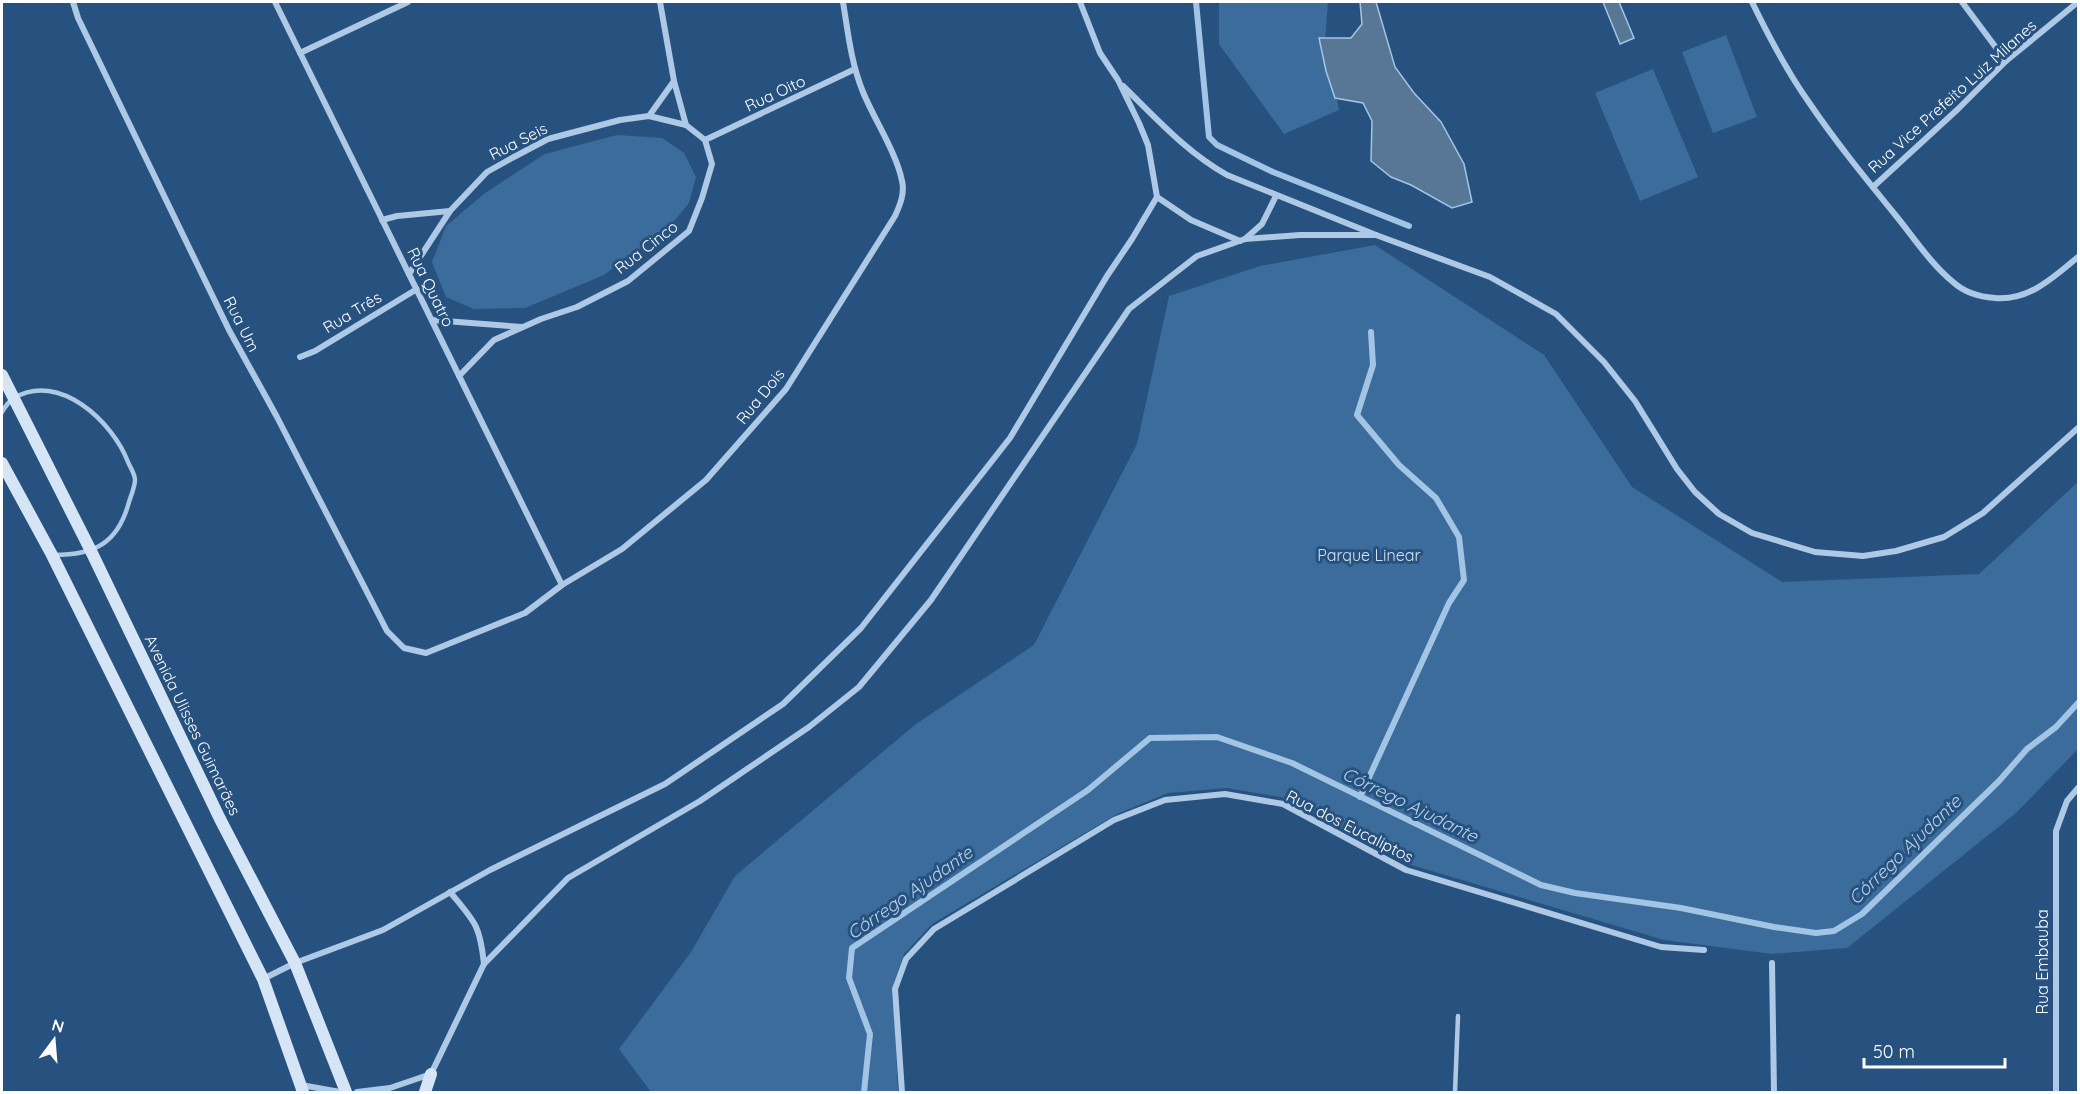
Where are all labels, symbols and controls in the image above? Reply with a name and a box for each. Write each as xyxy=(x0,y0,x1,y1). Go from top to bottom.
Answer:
street label: Rua Vice Prefeito Luiz Milanes xyxy=(1864,15,2040,177)
street label: Rua Oito xyxy=(742,70,808,116)
street label: Rua Seis xyxy=(486,118,550,164)
street label: Rua Cinco xyxy=(610,216,682,278)
street label: Rua Quatro xyxy=(403,244,459,330)
street label: Rua Três xyxy=(319,287,385,337)
street label: Rua Um xyxy=(220,293,264,355)
street label: Rua Dois xyxy=(731,364,789,428)
park label: Parque Linear xyxy=(1317,545,1421,565)
street label: Avenida Ulisses Guimarães xyxy=(141,631,245,819)
water label: Córrego Ajudante xyxy=(1339,762,1483,848)
street label: Rua dos Eucaliptos xyxy=(1283,785,1417,867)
water label: Córrego Ajudante xyxy=(1843,789,1966,909)
water label: Córrego Ajudante xyxy=(843,840,978,944)
street label: Rua Embauba xyxy=(2032,909,2052,1015)
north arrow xyxy=(24,1010,84,1070)
text: N xyxy=(50,1014,67,1037)
scale bar xyxy=(1864,1031,2005,1069)
text: 50 m xyxy=(1873,1040,1915,1063)

